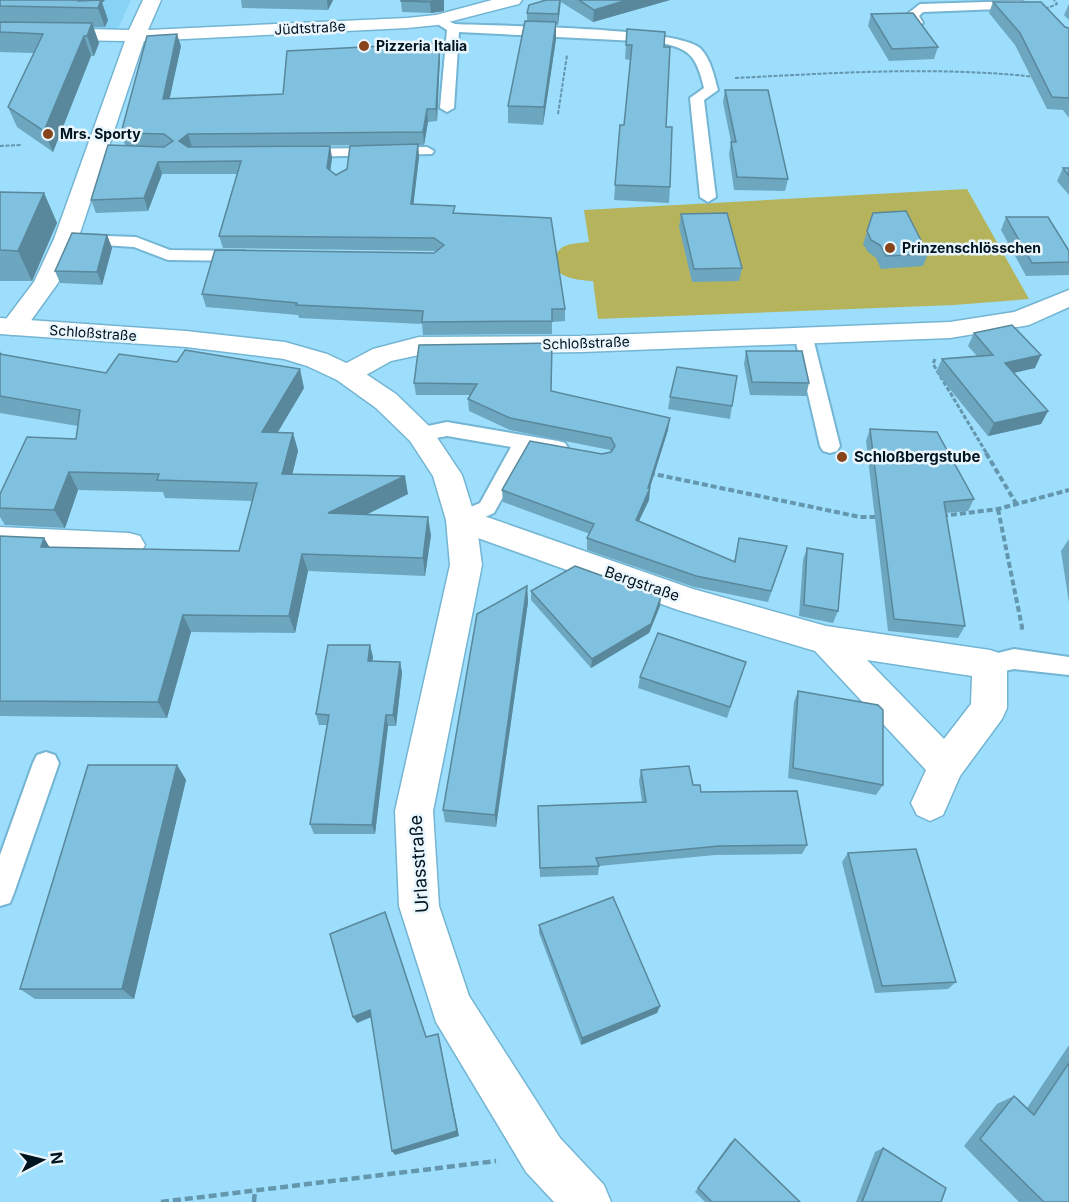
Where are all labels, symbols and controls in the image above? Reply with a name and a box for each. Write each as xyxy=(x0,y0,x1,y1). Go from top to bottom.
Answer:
street label: Jüdtstraße xyxy=(274,17,346,38)
place label: Pizzeria Italia xyxy=(376,37,467,54)
marker: Pizzeria Italia xyxy=(357,39,371,53)
place label: Mrs. Sporty xyxy=(60,125,141,142)
marker: Mrs. Sporty xyxy=(41,127,55,141)
place label: Prinzenschlösschen xyxy=(902,239,1041,256)
marker: Prinzenschlösschen xyxy=(883,241,897,255)
street label: Schloßstraße xyxy=(49,321,137,344)
street label: Schloßstraße xyxy=(542,332,630,353)
place label: Schloßbergstube xyxy=(854,447,980,466)
marker: Schloßbergstube xyxy=(835,450,849,464)
street label: Bergstraße xyxy=(602,562,682,605)
street label: Urlasstraße xyxy=(405,814,432,914)
north arrow xyxy=(12,1130,72,1190)
text: N xyxy=(46,1151,68,1165)

